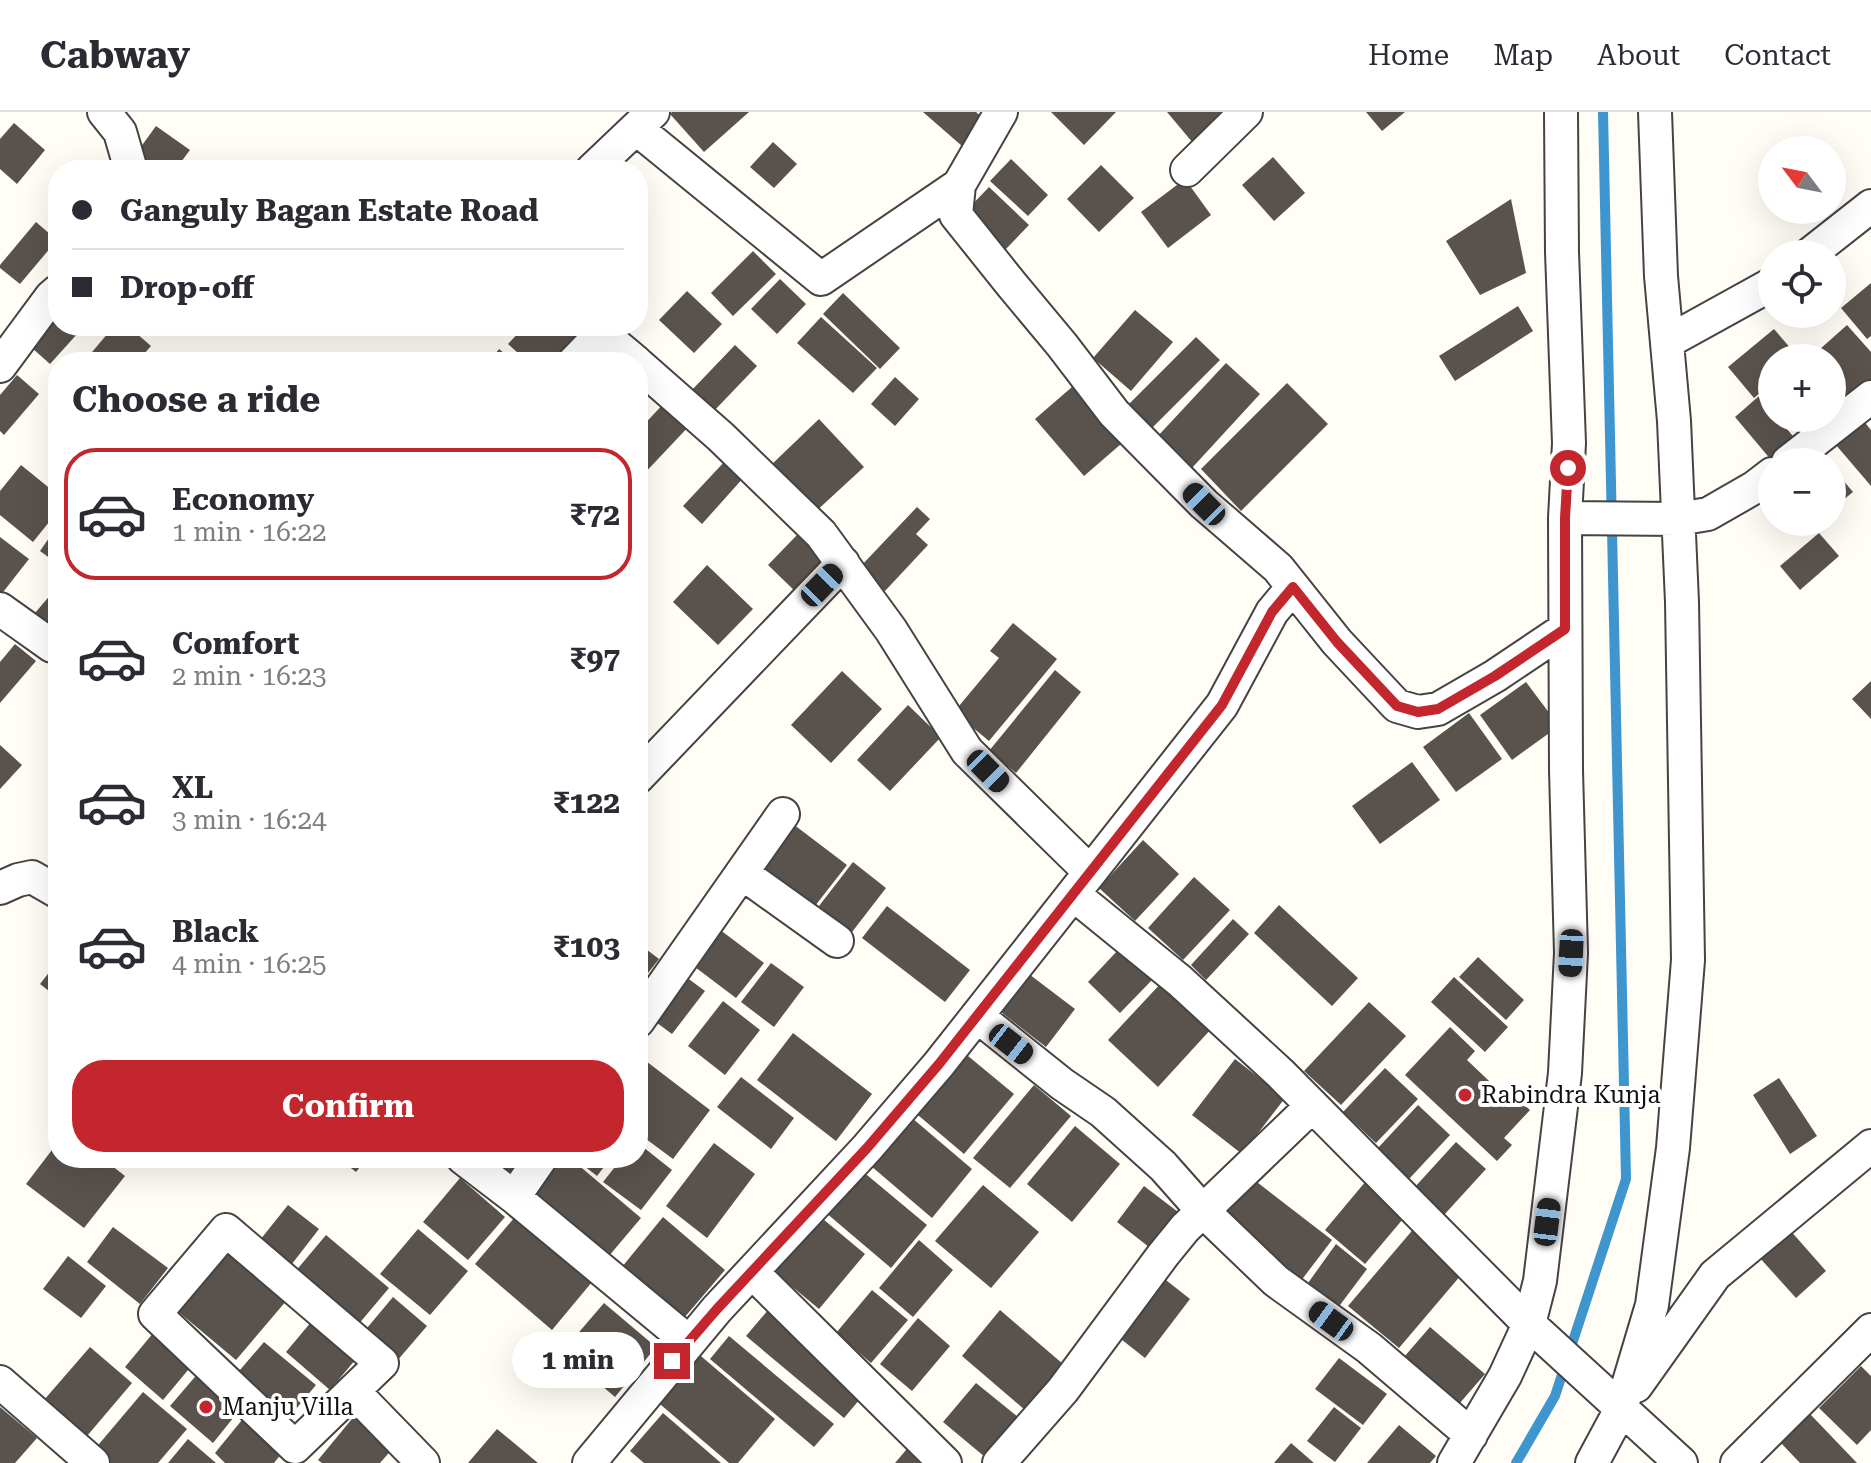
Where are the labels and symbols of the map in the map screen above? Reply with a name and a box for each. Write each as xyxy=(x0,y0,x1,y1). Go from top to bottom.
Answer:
north arrow xyxy=(1758,136,1846,224)
route start xyxy=(1550,450,1586,486)
car xyxy=(1179,479,1229,529)
car xyxy=(797,559,847,611)
car xyxy=(963,746,1013,796)
car xyxy=(1558,928,1584,978)
car xyxy=(985,1020,1037,1068)
place label: Rabindra Kunja xyxy=(1481,1081,1660,1109)
marker: Rabindra Kunja xyxy=(1456,1086,1474,1104)
car xyxy=(1532,1197,1562,1247)
car xyxy=(1305,1297,1357,1345)
callout: 1 min xyxy=(512,1333,644,1389)
route end xyxy=(654,1343,690,1379)
place label: Manju Villa xyxy=(222,1393,354,1421)
marker: Manju Villa xyxy=(197,1398,215,1416)

